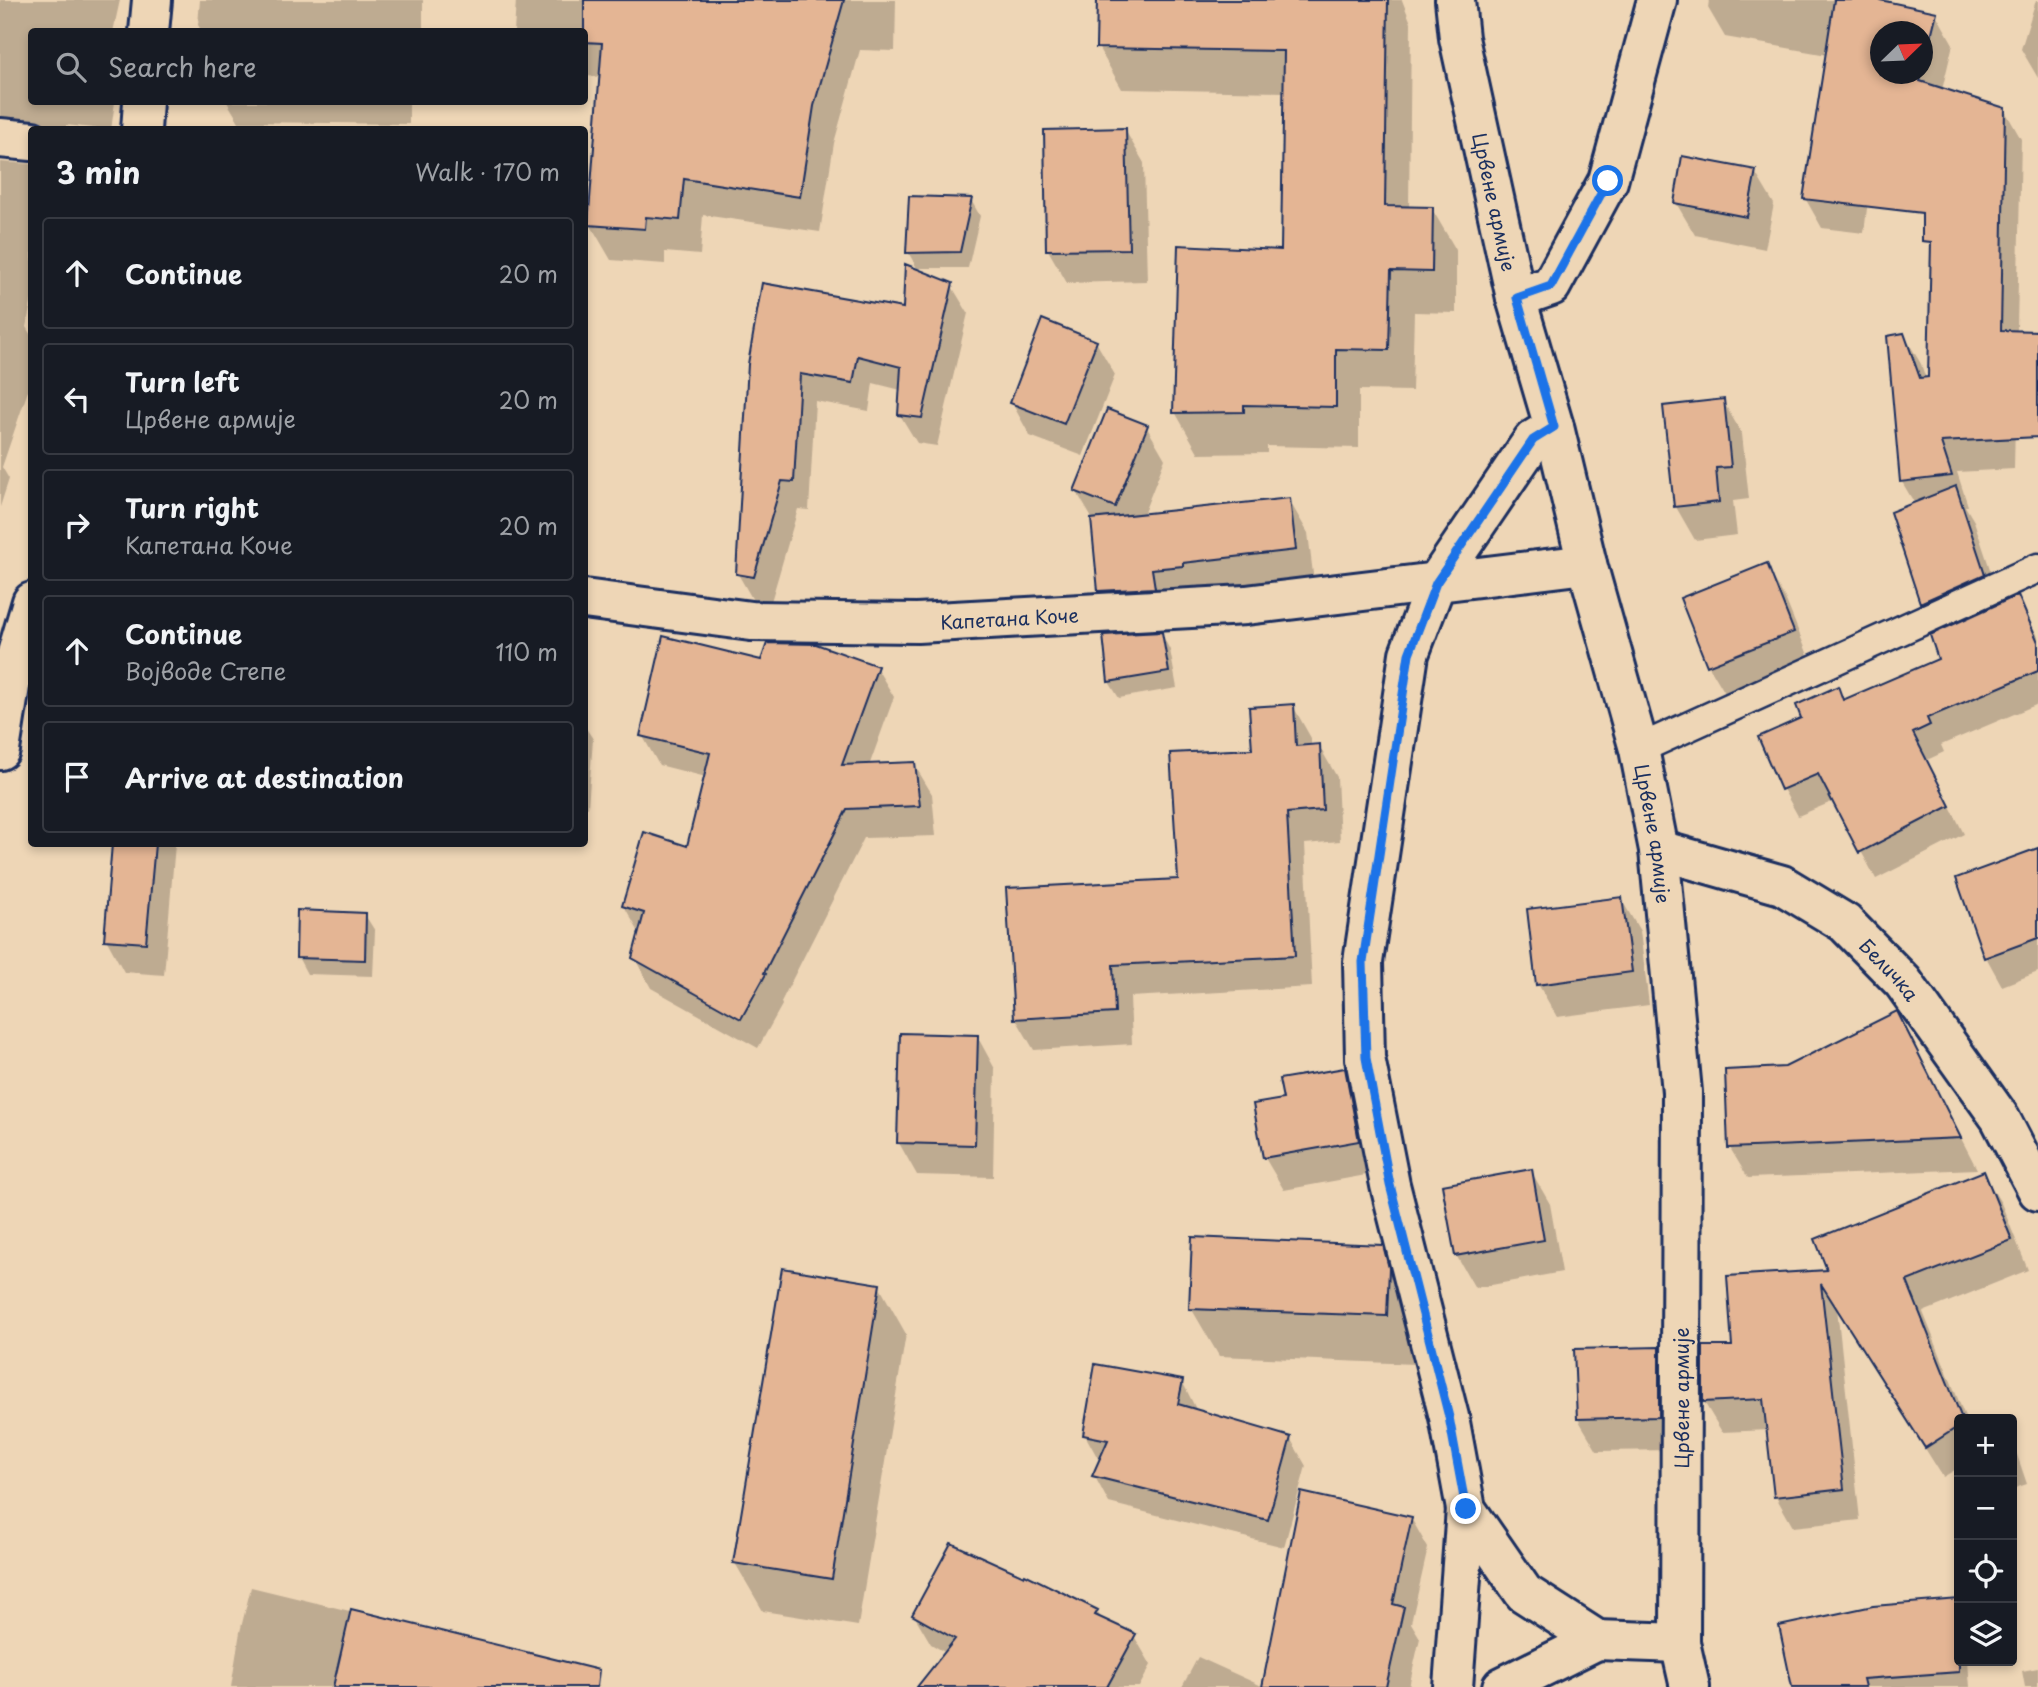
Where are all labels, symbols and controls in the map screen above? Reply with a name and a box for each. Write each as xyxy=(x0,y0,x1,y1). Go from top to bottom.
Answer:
north arrow xyxy=(1870,21,1933,84)
search box xyxy=(28,28,588,105)
text: Search here xyxy=(108,47,257,86)
icon: search xyxy=(52,48,90,86)
street label: Црвене армије xyxy=(1466,130,1524,274)
text: 3 min xyxy=(56,149,141,194)
text: Walk · 170 m xyxy=(415,154,560,189)
route start xyxy=(1592,165,1623,196)
icon: ahead xyxy=(58,254,96,292)
text: Continue xyxy=(125,254,242,293)
text: 20 m xyxy=(499,256,558,291)
text: Turn left xyxy=(125,362,240,401)
icon: left xyxy=(58,380,96,418)
text: 20 m xyxy=(499,382,558,417)
text: Црвене армије xyxy=(125,401,296,436)
text: Turn right xyxy=(125,488,259,527)
icon: right xyxy=(58,506,96,544)
text: 20 m xyxy=(499,508,558,543)
text: Капетана Коче xyxy=(125,527,293,562)
street label: Капетана Коче xyxy=(939,600,1079,636)
text: Continue xyxy=(125,614,242,653)
icon: ahead xyxy=(58,632,96,670)
text: 110 m xyxy=(496,634,558,669)
text: Војводе Степе xyxy=(125,653,286,688)
icon: arrive xyxy=(58,758,96,796)
text: Arrive at destination xyxy=(125,758,404,797)
street label: Црвене армије xyxy=(1628,761,1678,905)
street label: Беличка xyxy=(1853,932,1926,1006)
street label: Црвене армије xyxy=(1667,1327,1695,1469)
map controls xyxy=(1954,1414,2017,1666)
button: + xyxy=(1954,1414,2017,1477)
button: − xyxy=(1954,1477,2017,1540)
route end xyxy=(1450,1493,1481,1524)
button: locate xyxy=(1954,1540,2017,1603)
button: layers xyxy=(1954,1603,2017,1666)

